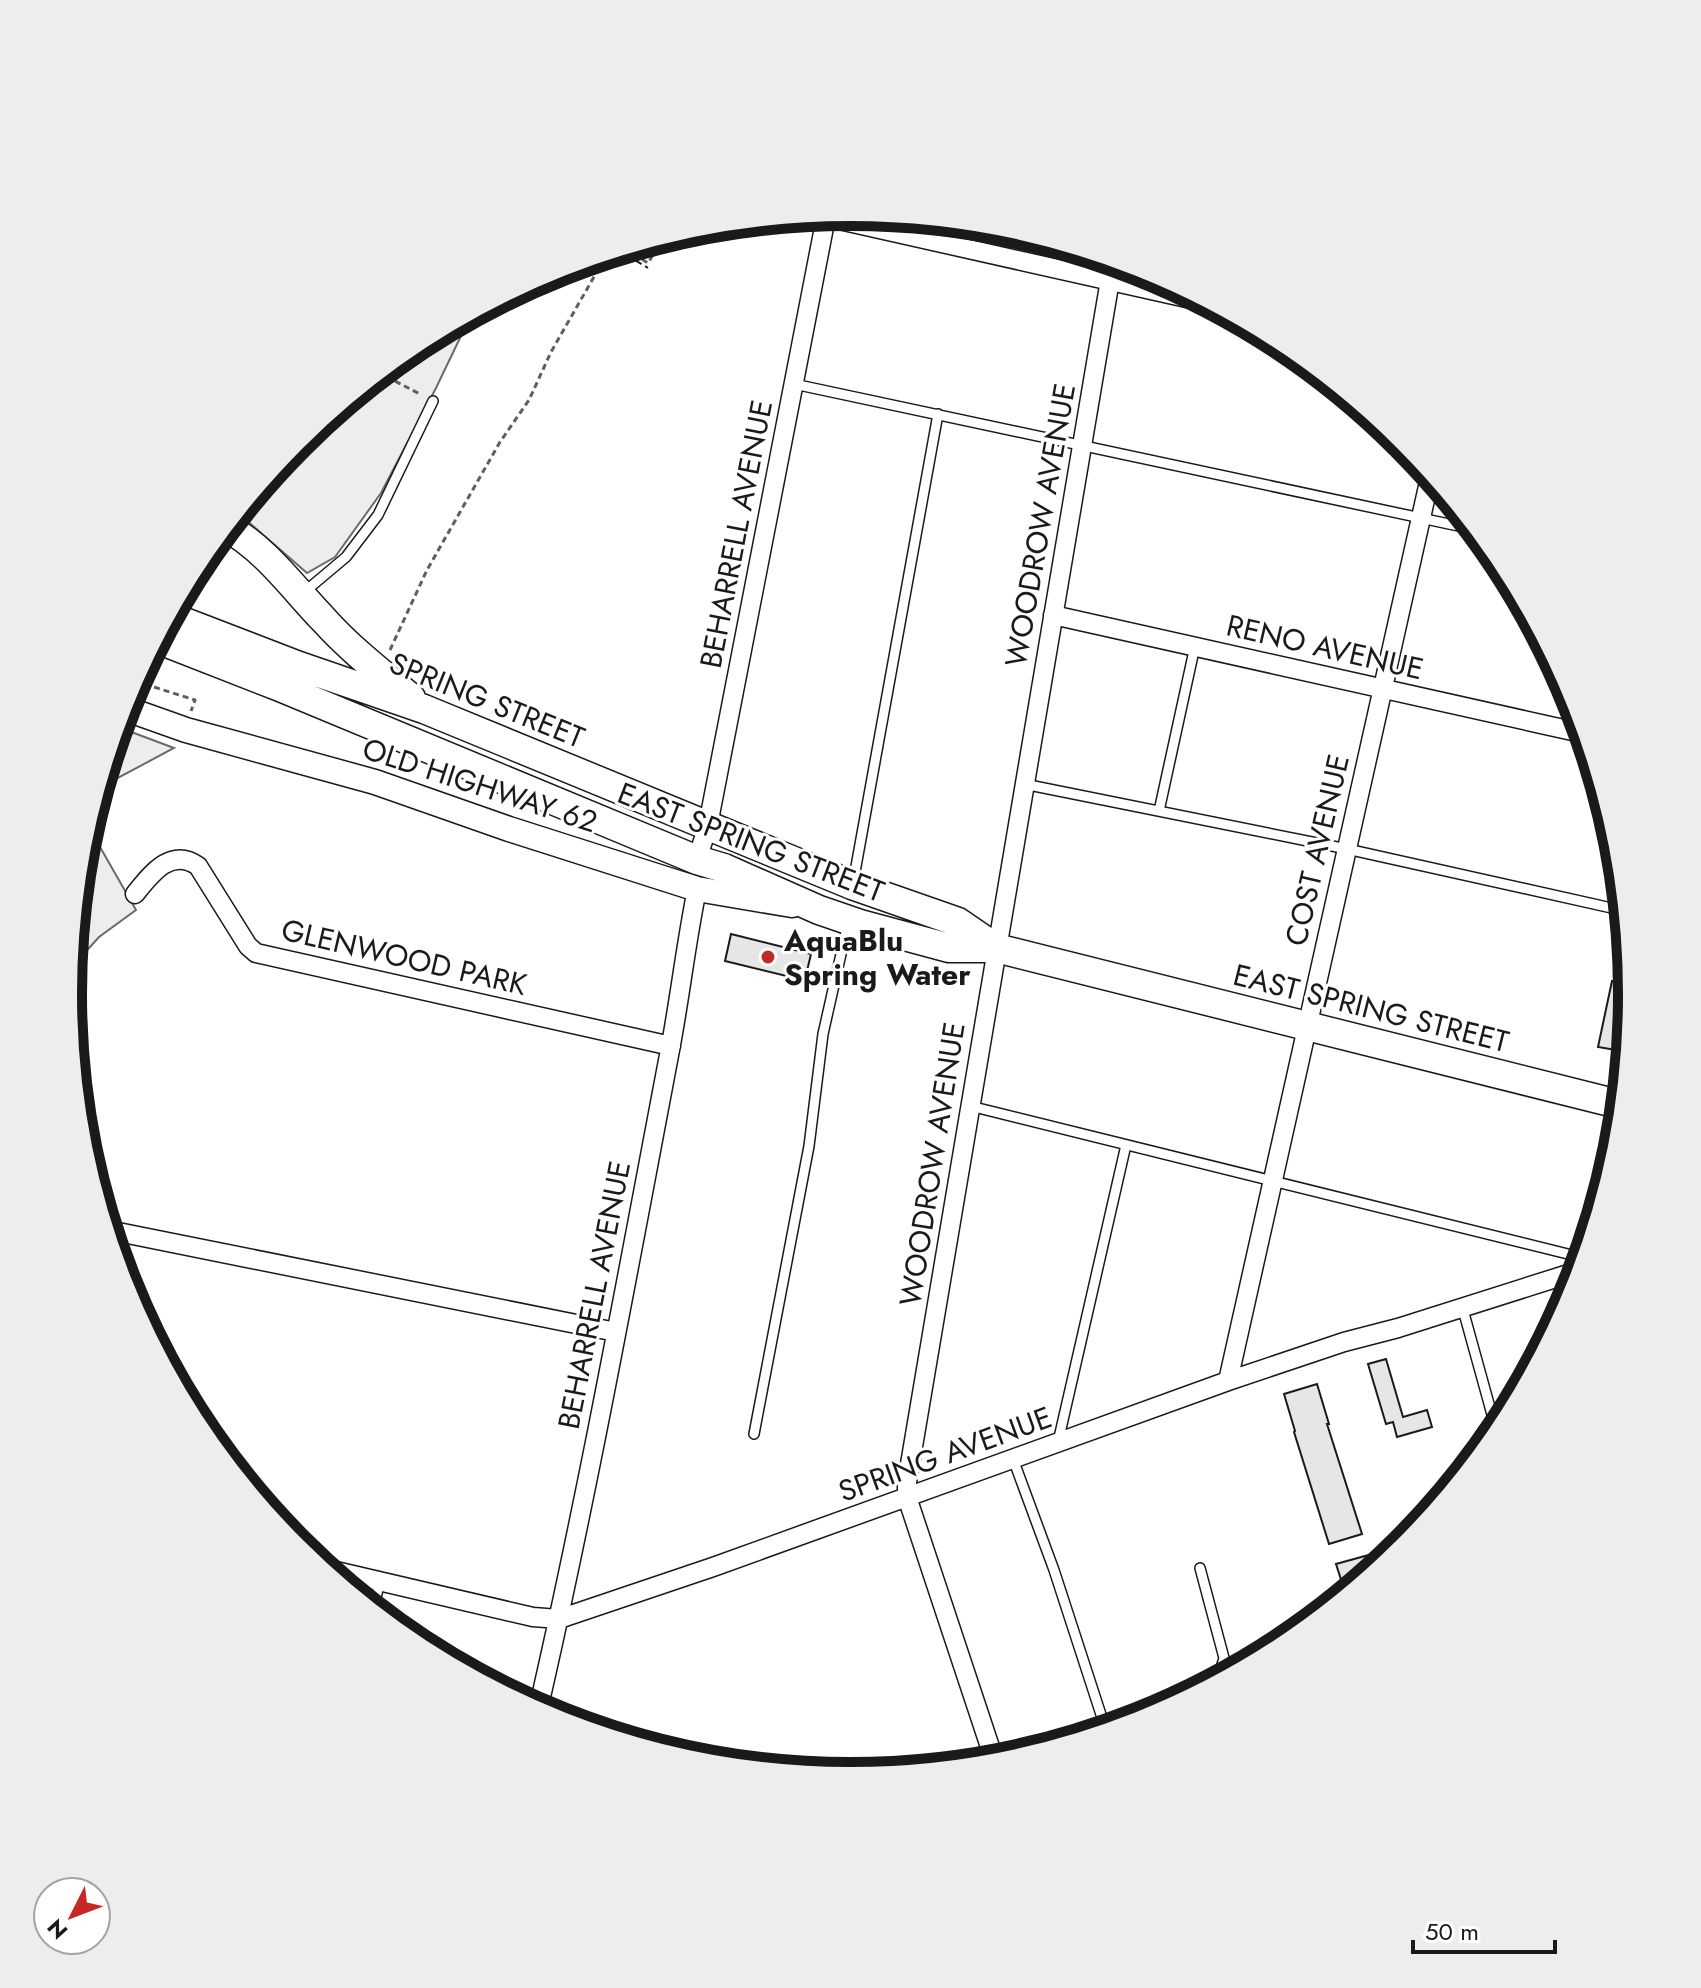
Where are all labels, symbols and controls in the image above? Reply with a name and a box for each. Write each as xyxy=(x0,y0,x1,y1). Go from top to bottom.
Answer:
street label: WOODROW AVENUE xyxy=(994,380,1086,670)
street label: BEHARRELL AVENUE xyxy=(689,396,783,672)
street label: RENO AVENUE xyxy=(1222,603,1428,691)
street label: SPRING STREET xyxy=(383,641,591,759)
street label: OLD HIGHWAY 62 xyxy=(357,727,603,843)
street label: COST AVENUE xyxy=(1274,750,1360,950)
street label: EAST SPRING STREET xyxy=(611,771,891,913)
street label: GLENWOOD PARK xyxy=(277,908,531,1006)
place label: AquaBlu Spring Water xyxy=(783,919,971,996)
marker: AquaBlu Spring Water xyxy=(759,948,777,966)
street label: EAST SPRING STREET xyxy=(1229,953,1513,1063)
street label: WOODROW AVENUE xyxy=(888,1019,976,1309)
street label: BEHARRELL AVENUE xyxy=(547,1157,641,1433)
street label: SPRING AVENUE xyxy=(832,1395,1058,1513)
north arrow xyxy=(32,1876,112,1956)
scale bar xyxy=(1413,1904,1555,1954)
text: N xyxy=(39,1912,75,1947)
text: 50 m xyxy=(1425,1914,1479,1949)

